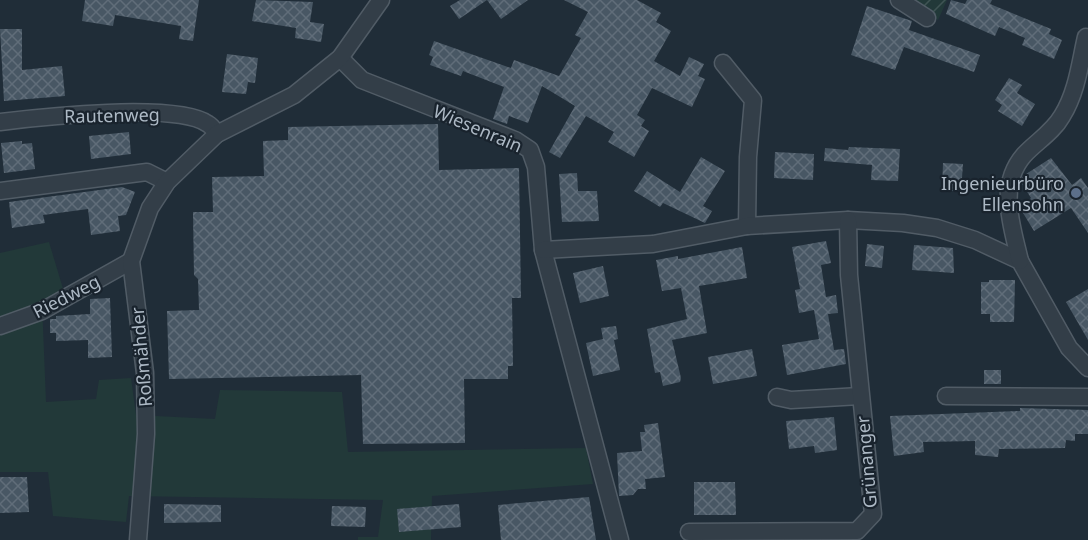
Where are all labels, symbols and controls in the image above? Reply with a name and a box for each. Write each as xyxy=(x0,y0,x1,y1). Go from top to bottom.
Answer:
street label: Wiesenrain xyxy=(430,99,526,157)
street label: Rautenweg xyxy=(64,102,160,128)
place label: Ingenieurbüro Ellensohn xyxy=(941,171,1064,216)
marker: Ingenieurbüro Ellensohn xyxy=(1069,186,1083,200)
street label: Riedweg xyxy=(28,269,104,323)
street label: Roßmähder xyxy=(125,306,157,408)
street label: Grünanger xyxy=(850,414,882,509)

